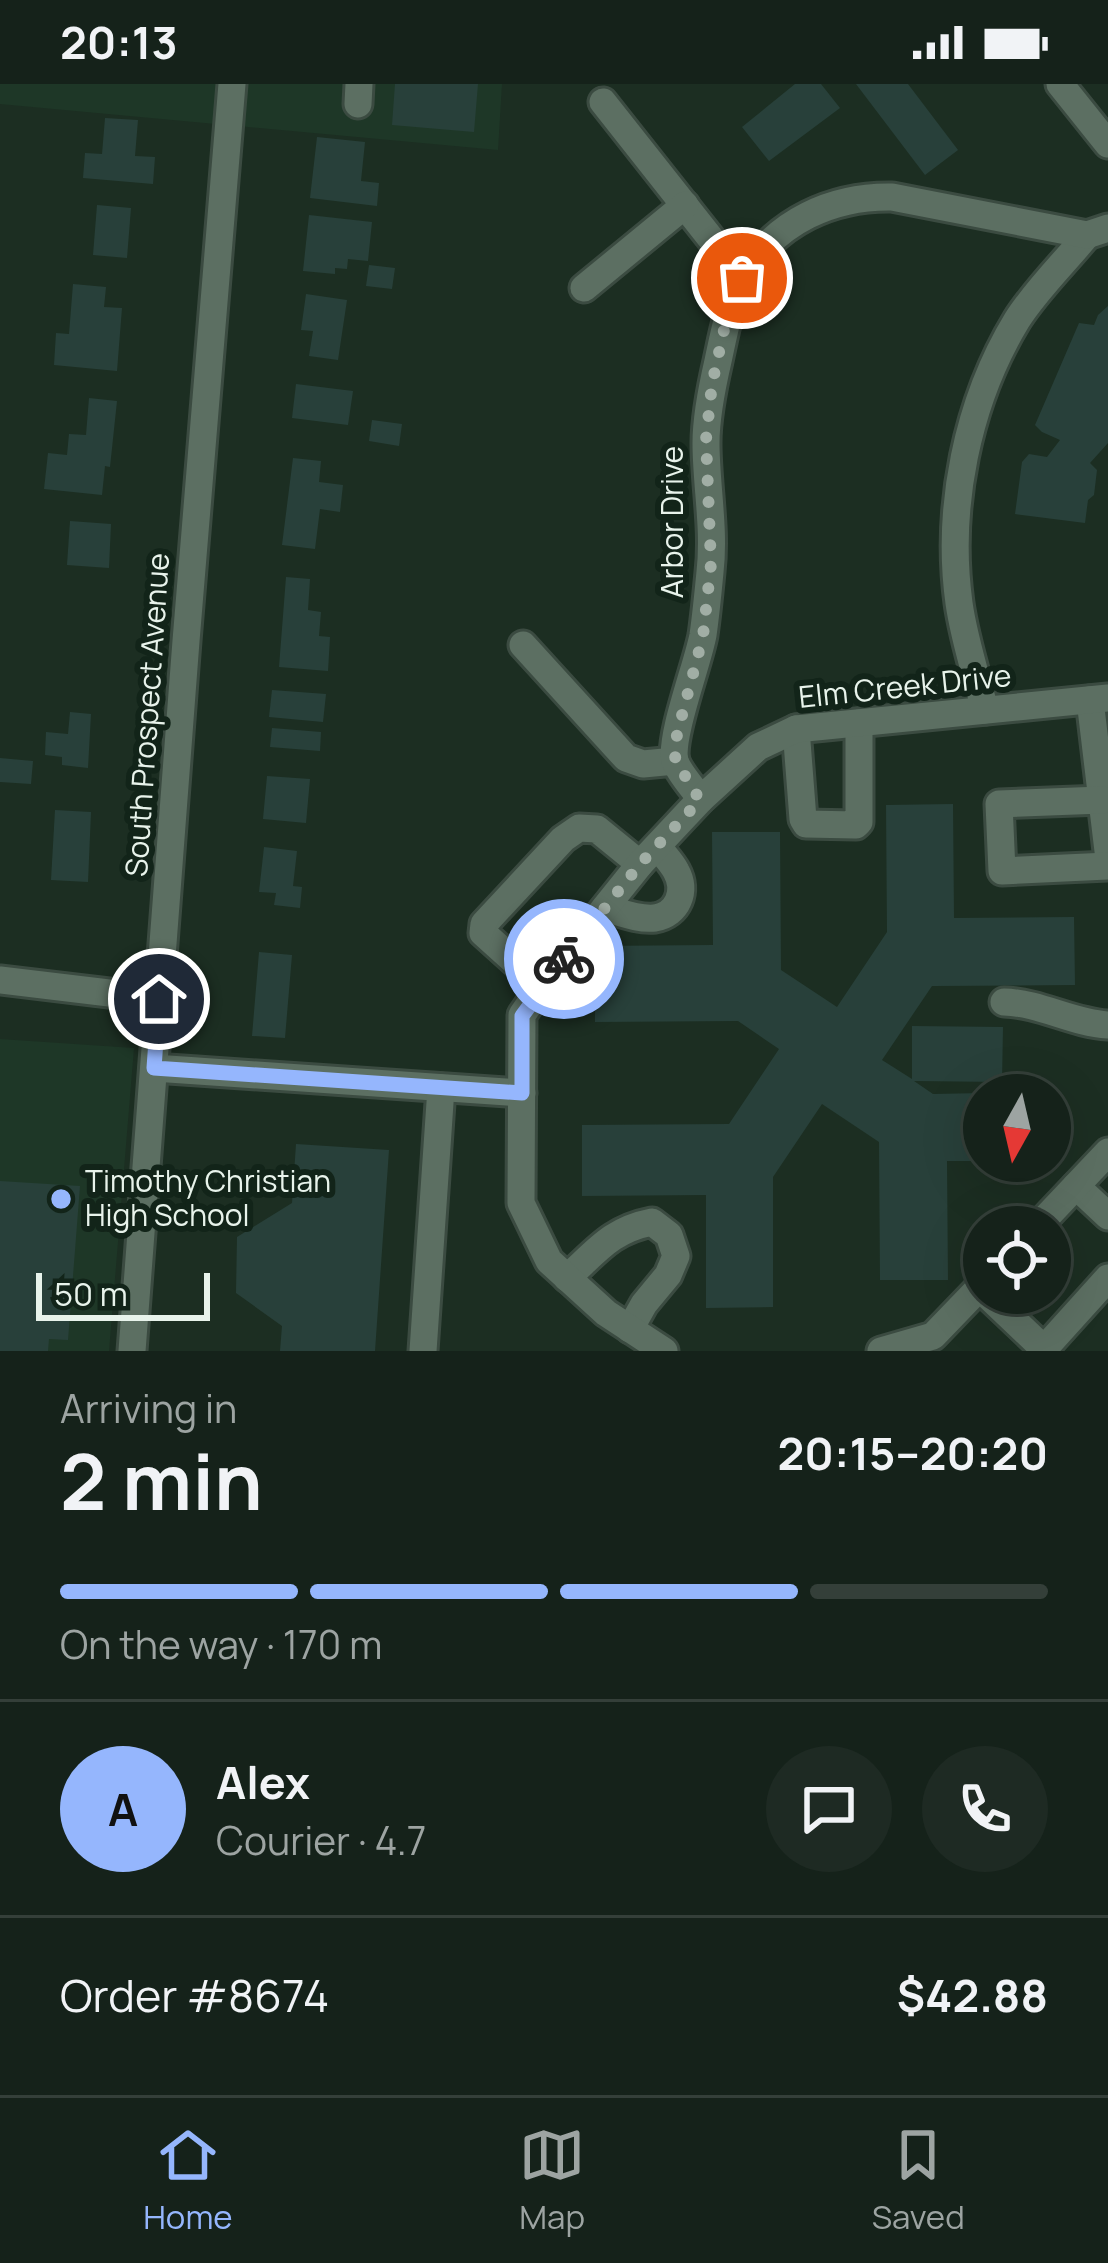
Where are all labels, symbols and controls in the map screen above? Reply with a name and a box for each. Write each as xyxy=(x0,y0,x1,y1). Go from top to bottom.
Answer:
text: 20:13 xyxy=(60,11,178,73)
pin xyxy=(691,227,793,329)
icon: bag xyxy=(709,245,775,311)
street label: Arbor Drive xyxy=(651,446,692,598)
street label: South Prospect Avenue xyxy=(115,552,178,878)
street label: Elm Creek Drive xyxy=(796,654,1013,717)
courier xyxy=(504,899,624,1019)
icon: bike xyxy=(531,926,597,992)
pin xyxy=(108,948,210,1050)
icon: home xyxy=(126,966,192,1032)
north arrow xyxy=(963,1074,1071,1182)
map controls xyxy=(963,1074,1071,1314)
place label: Timothy Christian High School xyxy=(85,1160,331,1235)
marker: Timothy Christian High School xyxy=(48,1186,74,1212)
button: locate xyxy=(963,1206,1071,1314)
scale bar xyxy=(36,1267,210,1320)
text: 50 m xyxy=(54,1271,128,1316)
text: Arriving in xyxy=(60,1381,237,1435)
text: 20:15–20:20 xyxy=(778,1422,1048,1484)
text: 2 min xyxy=(60,1427,263,1533)
text: On the way · 170 m xyxy=(60,1617,382,1671)
button: chat xyxy=(766,1746,892,1872)
button: phone xyxy=(922,1746,1048,1872)
text: Alex xyxy=(216,1751,310,1813)
text: A xyxy=(108,1778,138,1840)
text: Courier · 4.7 xyxy=(216,1813,426,1867)
text: Order #8674 xyxy=(60,1964,329,2026)
text: $42.88 xyxy=(897,1964,1048,2026)
tab: Home xyxy=(143,2122,233,2239)
tab: Map xyxy=(519,2122,585,2239)
tab: Saved xyxy=(872,2122,965,2239)

